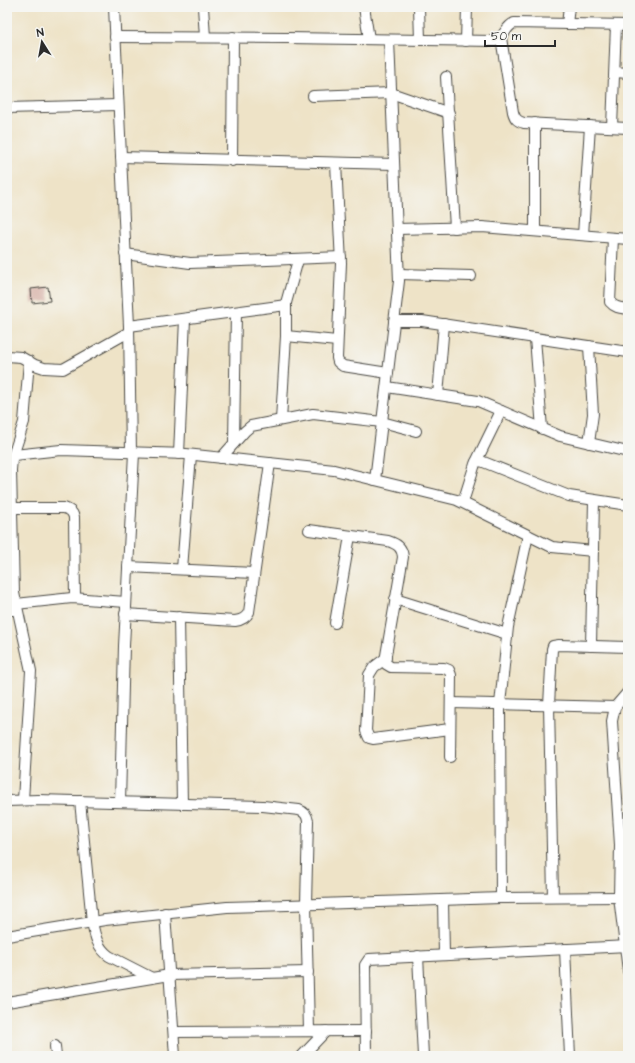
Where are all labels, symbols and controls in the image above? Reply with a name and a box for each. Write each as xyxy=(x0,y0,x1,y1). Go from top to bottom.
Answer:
north arrow xyxy=(22,22,62,62)
scale bar xyxy=(485,22,555,48)
text: N xyxy=(35,25,45,41)
text: 50 m xyxy=(491,28,522,45)

